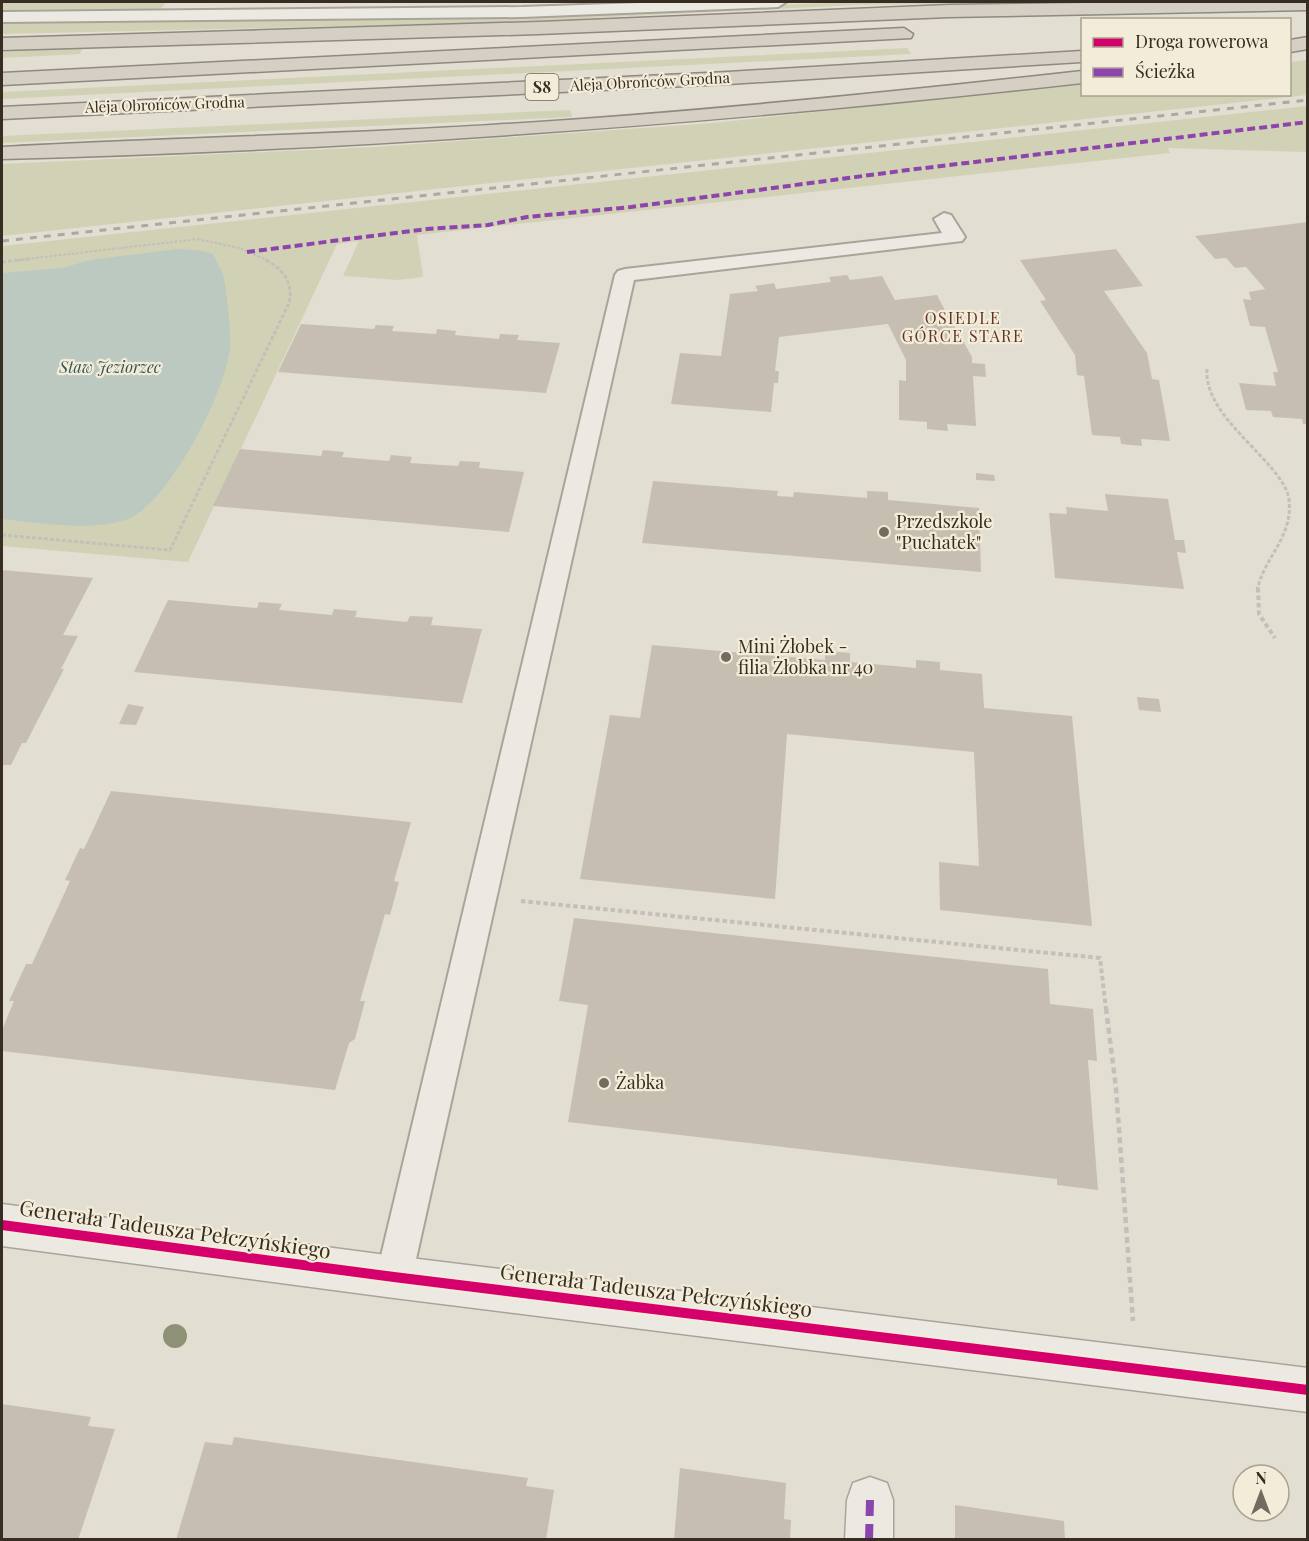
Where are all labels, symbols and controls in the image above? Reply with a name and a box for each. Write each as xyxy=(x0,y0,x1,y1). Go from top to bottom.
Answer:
legend xyxy=(1081,18,1291,96)
text: Droga rowerowa xyxy=(1135,29,1268,53)
text: Ścieżka xyxy=(1135,59,1195,83)
street label: Aleja Obrońców Grodna xyxy=(569,67,731,95)
road number: S8 xyxy=(526,74,558,100)
street label: Aleja Obrońców Grodna xyxy=(84,91,246,117)
district label: OSIEDLE GÓRCE STARE xyxy=(902,307,1024,346)
water label: Staw Jeziorzec xyxy=(58,356,161,377)
place label: Przedszkole "Puchatek" xyxy=(896,509,992,554)
marker: Przedszkole "Puchatek" xyxy=(877,525,891,539)
place label: Mini Żłobek - filia Żłobka nr 40 xyxy=(738,634,873,679)
marker: Mini Żłobek - filia Żłobka nr 40 xyxy=(719,650,733,664)
place label: Żabka xyxy=(616,1070,664,1094)
marker: Żabka xyxy=(597,1076,611,1090)
street label: Generała Tadeusza Pełczyńskiego xyxy=(18,1192,333,1264)
street label: Generała Tadeusza Pełczyńskiego xyxy=(499,1256,814,1322)
north arrow xyxy=(1231,1463,1291,1523)
text: N xyxy=(1255,1467,1267,1488)

